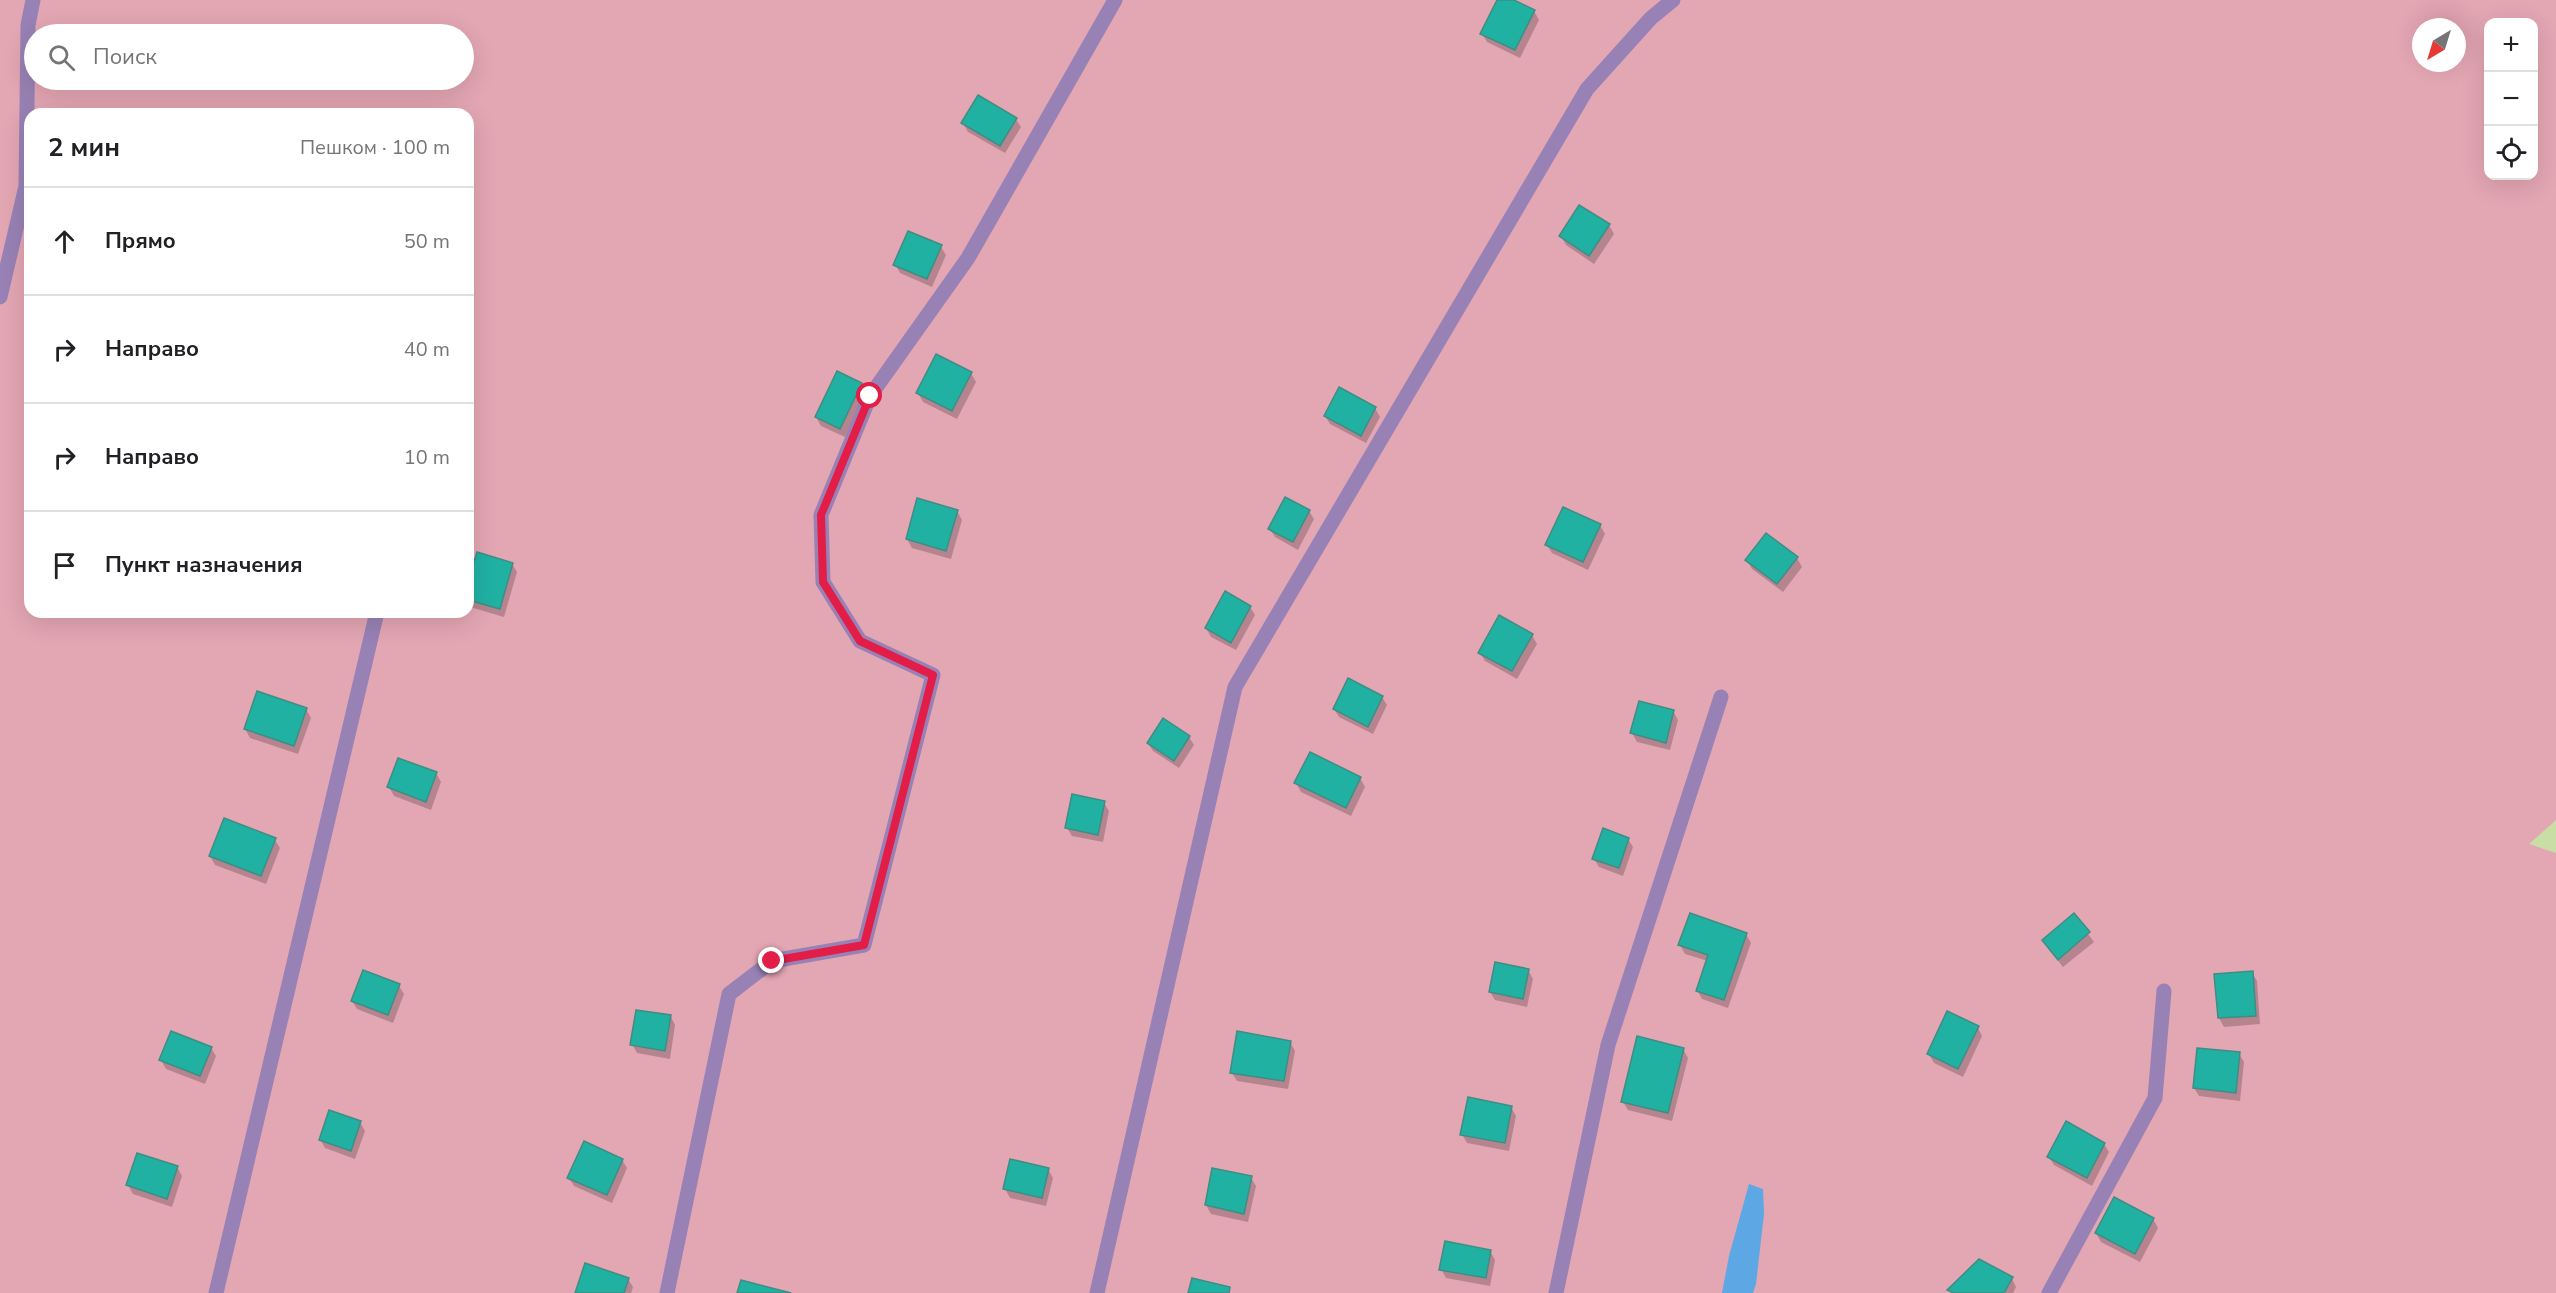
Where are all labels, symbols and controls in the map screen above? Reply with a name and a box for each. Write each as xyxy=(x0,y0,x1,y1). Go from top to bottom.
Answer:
north arrow xyxy=(2412,18,2466,72)
map controls xyxy=(2484,18,2538,180)
button: + xyxy=(2484,18,2538,72)
search box xyxy=(24,24,474,90)
icon: search xyxy=(45,41,78,74)
text: Поиск xyxy=(93,42,157,72)
button: − xyxy=(2484,72,2538,126)
button: locate xyxy=(2484,126,2538,180)
text: 2 мин xyxy=(48,130,120,165)
text: Пешком · 100 m xyxy=(300,134,450,161)
icon: ahead xyxy=(48,225,81,258)
text: Прямо xyxy=(105,226,176,256)
text: 50 m xyxy=(404,228,450,255)
icon: right xyxy=(48,333,81,366)
text: Направо xyxy=(105,334,199,364)
text: 40 m xyxy=(404,336,450,363)
route start xyxy=(856,382,882,408)
icon: right xyxy=(48,441,81,474)
text: Направо xyxy=(105,442,199,472)
text: 10 m xyxy=(404,444,450,471)
icon: arrive xyxy=(48,549,81,582)
text: Пункт назначения xyxy=(105,550,303,580)
route end xyxy=(758,947,784,973)

